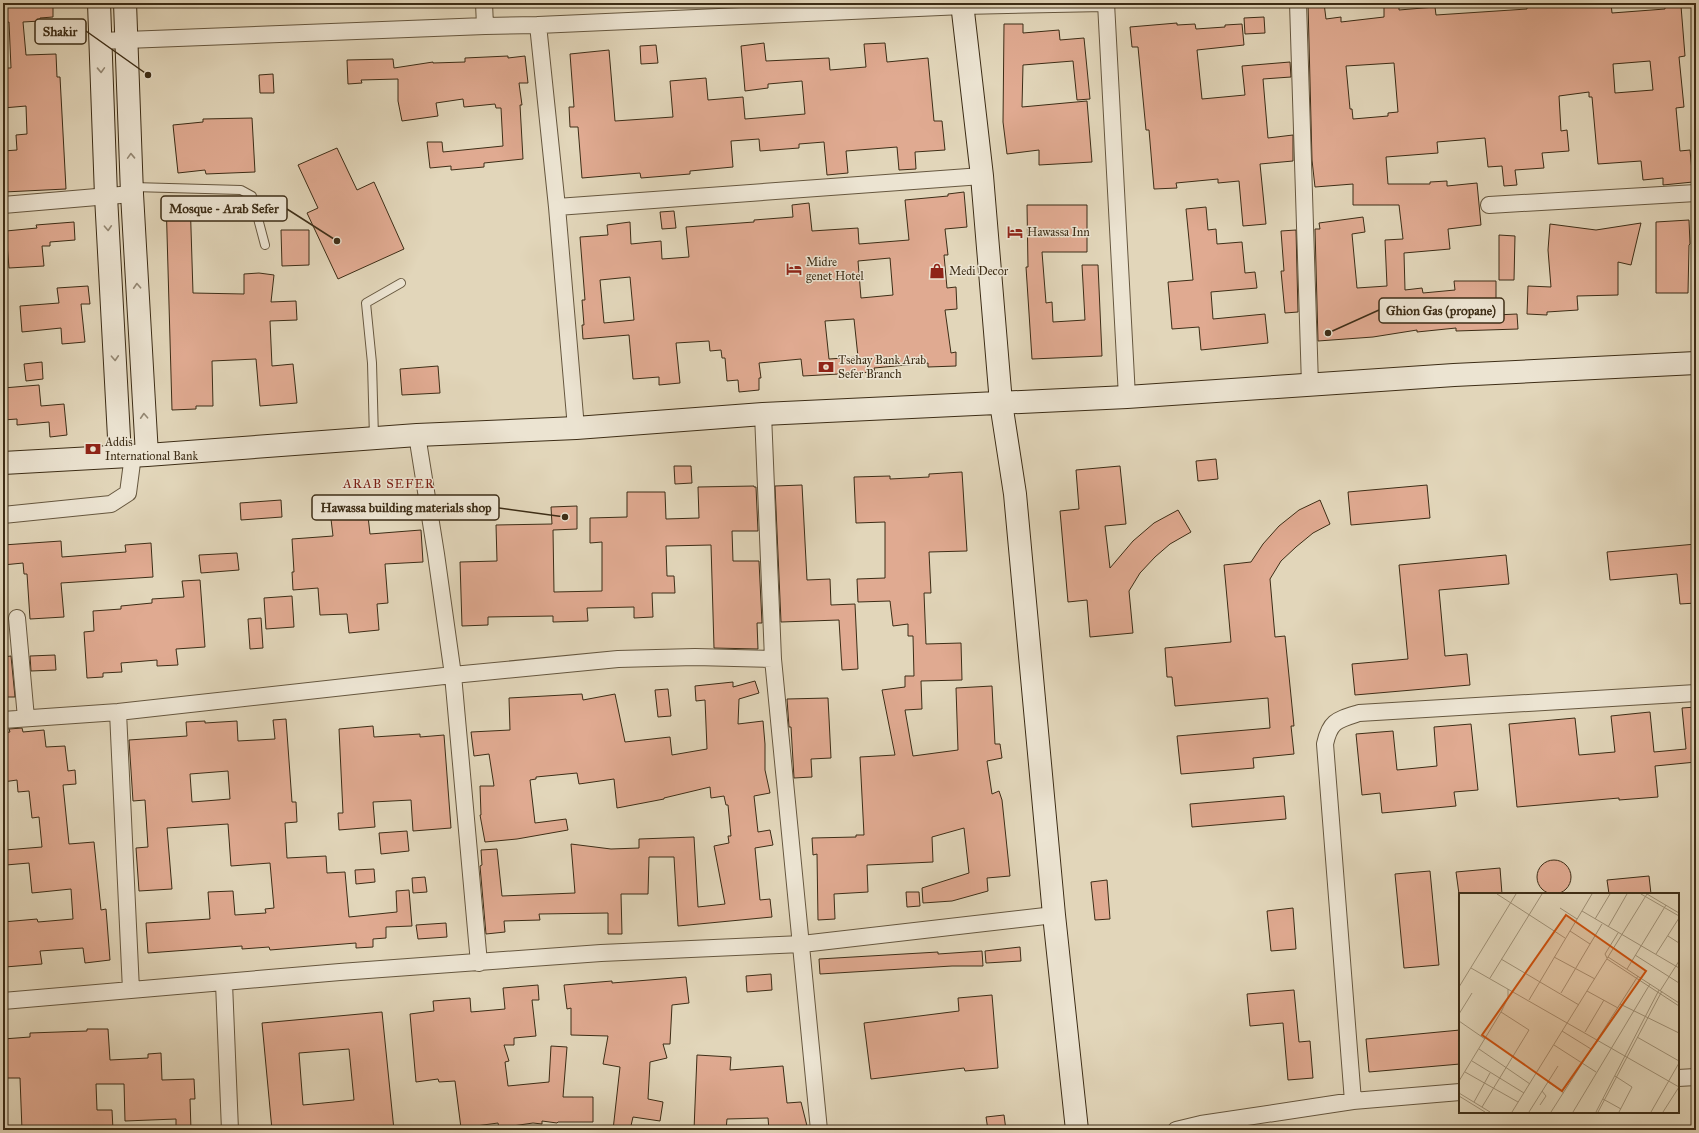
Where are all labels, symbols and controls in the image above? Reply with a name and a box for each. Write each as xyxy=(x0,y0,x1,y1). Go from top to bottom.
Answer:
callout: Shakir xyxy=(35,19,86,44)
text: Shakir xyxy=(43,24,78,40)
one-way arrow xyxy=(97,67,106,73)
one-way arrow xyxy=(127,153,135,159)
callout: Mosque - Arab Sefer xyxy=(161,196,287,221)
text: Mosque - Arab Sefer xyxy=(169,201,280,217)
hotel icon: Hawassa Inn xyxy=(1006,223,1024,241)
one-way arrow xyxy=(103,225,112,231)
place label: Hawassa Inn xyxy=(1027,225,1090,239)
place label: Midre genet Hotel xyxy=(806,255,865,284)
hotel icon: Midre genet Hotel xyxy=(785,260,803,278)
shop icon: Medi Decor xyxy=(928,262,946,280)
place label: Medi Decor xyxy=(949,264,1009,278)
one-way arrow xyxy=(133,283,142,289)
callout: Ghion Gas (propane) xyxy=(1379,298,1504,323)
text: Ghion Gas (propane) xyxy=(1386,303,1496,319)
place label: Tsehay Bank Arab Sefer Branch xyxy=(838,353,926,381)
one-way arrow xyxy=(110,355,119,361)
bank icon: Tsehay Bank Arab Sefer Branch xyxy=(817,358,835,376)
one-way arrow xyxy=(140,413,149,419)
place label: Addis International Bank xyxy=(104,435,198,463)
bank icon: Addis International Bank xyxy=(84,440,102,458)
district label: ARAB SEFER xyxy=(342,476,435,492)
callout: Hawassa building materials shop xyxy=(312,495,499,520)
text: Hawassa building materials shop xyxy=(320,500,492,516)
inset map xyxy=(1459,893,1679,1113)

